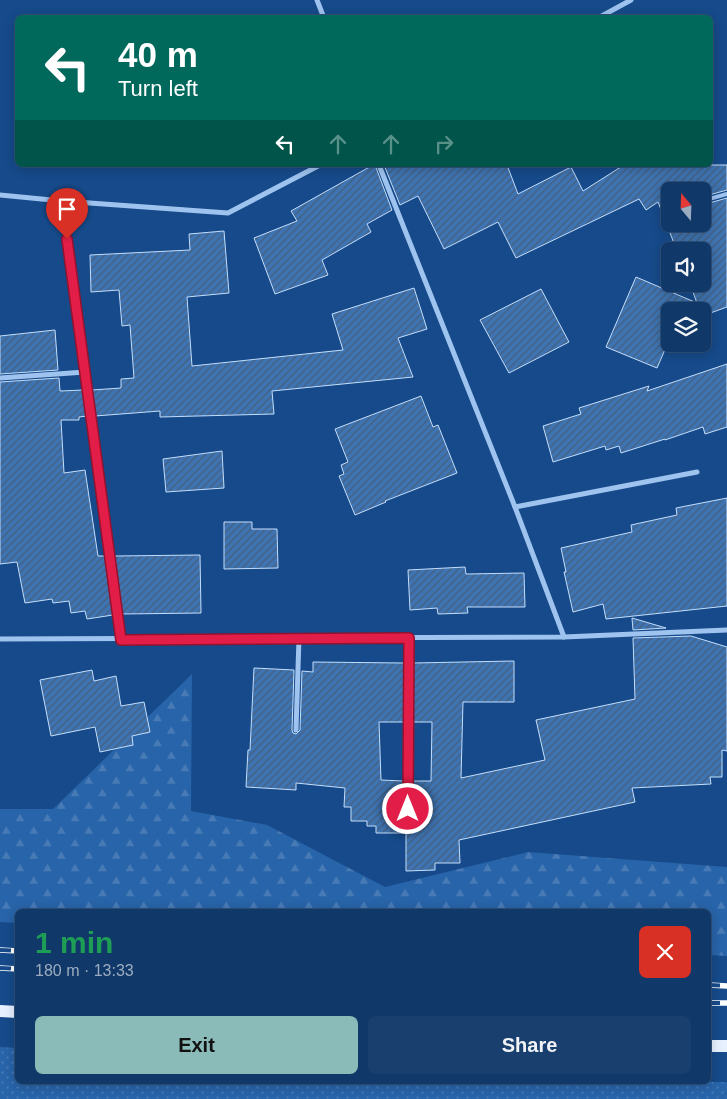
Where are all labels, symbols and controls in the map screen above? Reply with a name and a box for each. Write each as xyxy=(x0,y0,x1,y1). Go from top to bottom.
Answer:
icon: left xyxy=(35,35,100,100)
text: 40 m xyxy=(118,35,198,74)
text: Turn left xyxy=(118,76,198,101)
icon: left xyxy=(271,130,299,158)
icon: ahead xyxy=(324,130,352,158)
icon: ahead xyxy=(377,130,405,158)
icon: right xyxy=(430,130,458,158)
north arrow xyxy=(661,182,711,232)
map controls xyxy=(661,182,711,352)
pin xyxy=(46,188,88,239)
icon: arrive xyxy=(53,195,81,223)
button: sound xyxy=(661,242,711,292)
button: layers xyxy=(661,302,711,352)
position arrow xyxy=(381,782,433,834)
text: 1 min xyxy=(35,926,113,959)
button: close xyxy=(639,926,691,978)
text: 180 m · 13:33 xyxy=(35,962,134,979)
button: Exit xyxy=(35,1016,358,1074)
button: Share xyxy=(368,1016,691,1074)

